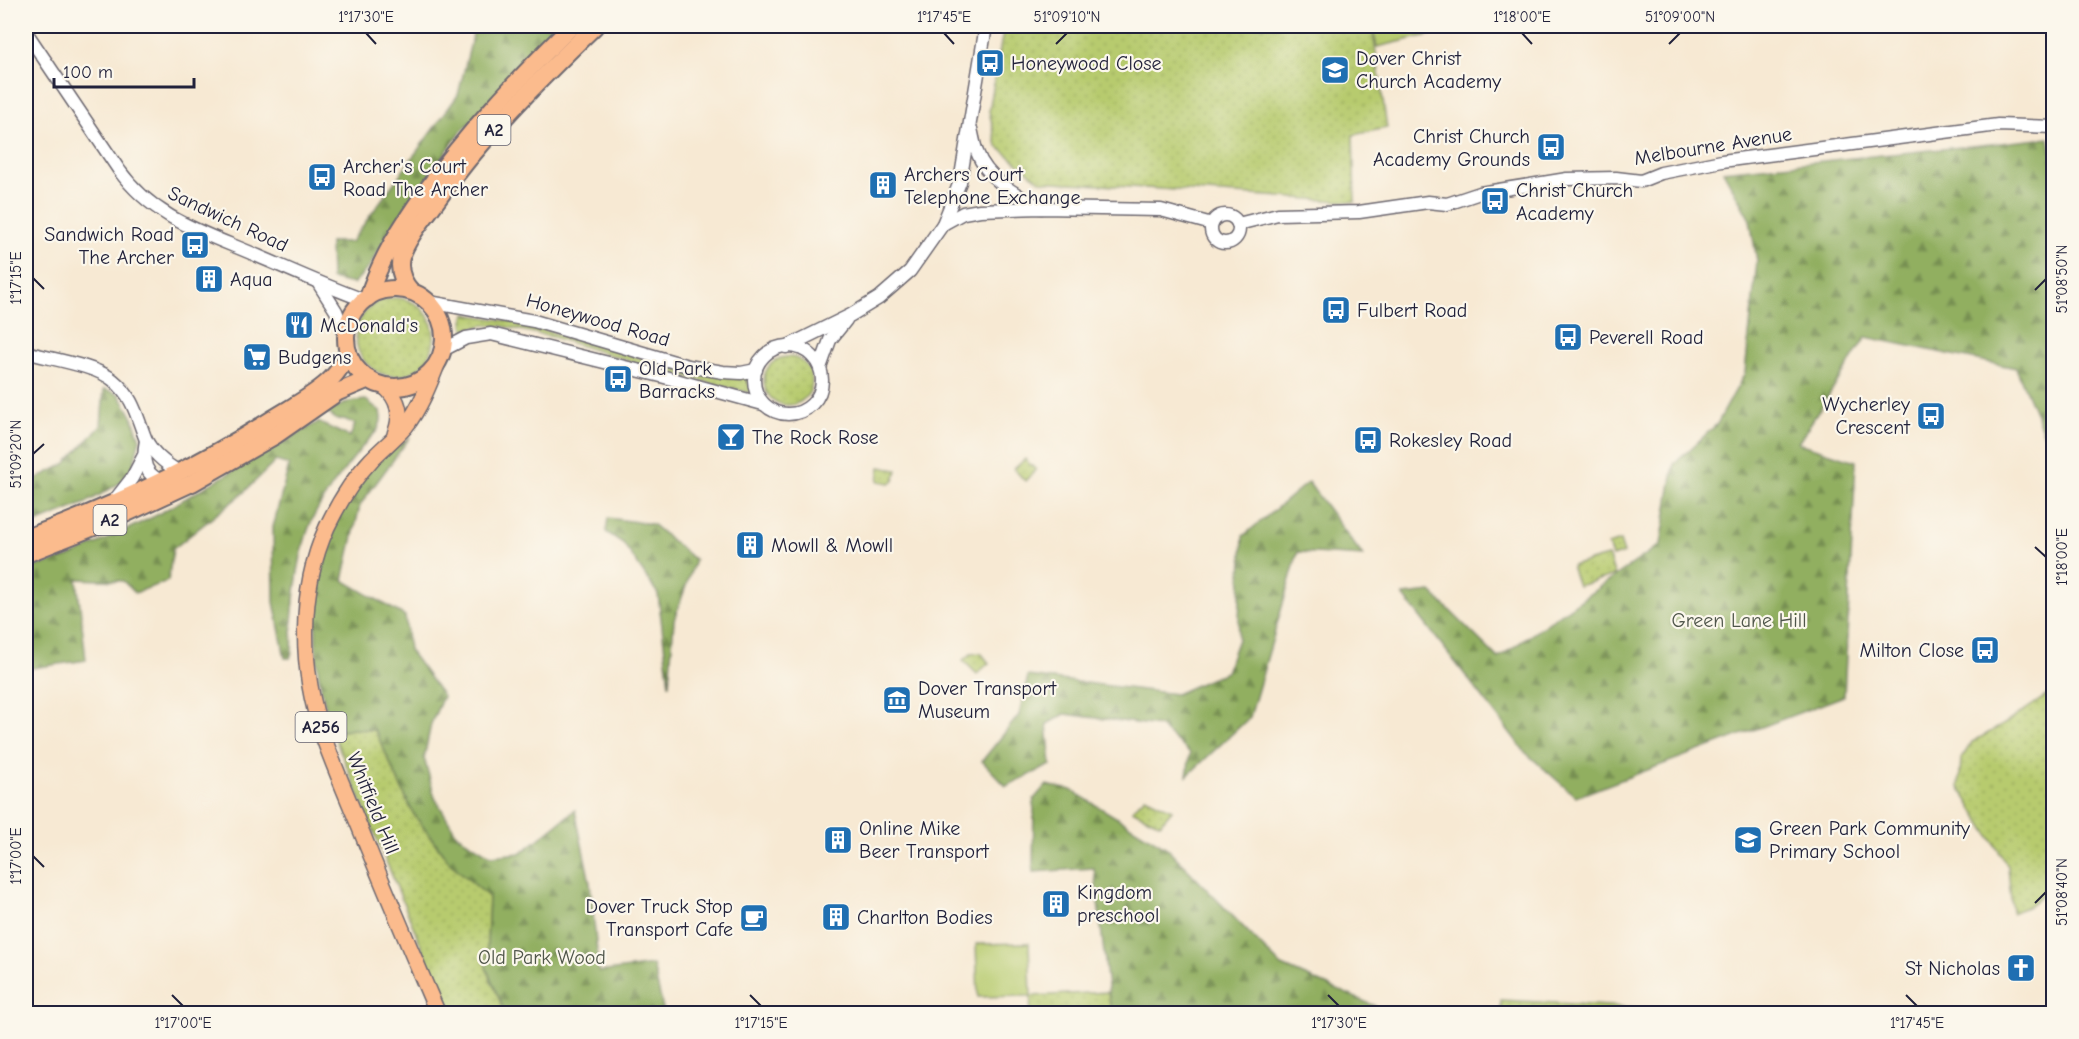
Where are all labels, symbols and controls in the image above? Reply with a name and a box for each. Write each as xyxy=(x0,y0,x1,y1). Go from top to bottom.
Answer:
text: 1°17'30"E xyxy=(338,8,394,26)
text: 1°17'45"E xyxy=(917,8,971,26)
text: 51°09'10"N xyxy=(1034,8,1100,26)
text: 1°18'00"E xyxy=(1493,8,1551,26)
text: 51°09'00"N xyxy=(1645,8,1715,26)
bus stop icon: Honeywood Close xyxy=(974,47,1006,79)
place label: Dover Christ Church Academy xyxy=(1356,47,1501,93)
scale bar xyxy=(54,51,194,89)
place label: Honeywood Close xyxy=(1011,52,1161,75)
school or university icon: Dover Christ Church Academy xyxy=(1319,54,1351,86)
text: 100 m xyxy=(63,62,113,83)
road number: A2 xyxy=(478,115,510,145)
street label: Melbourne Avenue xyxy=(1633,122,1793,170)
place label: Christ Church Academy Grounds xyxy=(1373,125,1530,171)
bus stop icon: Christ Church Academy Grounds xyxy=(1535,131,1567,163)
place label: Archer's Court Road The Archer xyxy=(343,155,488,201)
bus stop icon: Archer's Court Road The Archer xyxy=(306,161,338,193)
place label: Archers Court Telephone Exchange xyxy=(904,163,1080,209)
building icon: Archers Court Telephone Exchange xyxy=(867,169,899,201)
place label: Christ Church Academy xyxy=(1516,179,1633,225)
street label: Sandwich Road xyxy=(164,181,292,257)
bus stop icon: Christ Church Academy xyxy=(1479,185,1511,217)
place label: Sandwich Road The Archer xyxy=(44,223,174,269)
bus stop icon: Sandwich Road The Archer xyxy=(179,229,211,261)
text: 51°08'50"N xyxy=(2053,245,2071,313)
text: 1°17'15"E xyxy=(7,252,25,304)
building icon: Aqua xyxy=(193,263,225,295)
place label: Aqua xyxy=(230,268,272,291)
street label: Honeywood Road xyxy=(524,289,672,351)
bus stop icon: Fulbert Road xyxy=(1320,294,1352,326)
place label: Fulbert Road xyxy=(1357,299,1467,322)
restaurant icon: McDonald's xyxy=(283,309,315,341)
place label: McDonald's xyxy=(320,314,418,337)
bus stop icon: Peverell Road xyxy=(1552,321,1584,353)
place label: Peverell Road xyxy=(1589,326,1704,349)
supermarket icon: Budgens xyxy=(241,341,273,373)
place label: Budgens xyxy=(278,346,351,369)
place label: Old Park Barracks xyxy=(639,357,715,403)
bus stop icon: Old Park Barracks xyxy=(602,363,634,395)
place label: Wycherley Crescent xyxy=(1822,393,1911,439)
bus stop icon: Wycherley Crescent xyxy=(1915,400,1947,432)
text: 51°09'20"N xyxy=(7,420,25,488)
bar icon: The Rock Rose xyxy=(715,421,747,453)
bus stop icon: Rokesley Road xyxy=(1352,424,1384,456)
place label: The Rock Rose xyxy=(752,426,879,449)
place label: Rokesley Road xyxy=(1389,429,1512,452)
road number: A2 xyxy=(94,505,126,535)
text: 1°18'00"E xyxy=(2053,528,2071,586)
building icon: Mowll & Mowll xyxy=(734,529,766,561)
place label: Mowll & Mowll xyxy=(771,534,893,557)
park label: Green Lane Hill xyxy=(1671,609,1807,632)
bus stop icon: Milton Close xyxy=(1969,634,2001,666)
place label: Milton Close xyxy=(1859,639,1964,662)
place label: Dover Transport Museum xyxy=(918,677,1057,723)
museum icon: Dover Transport Museum xyxy=(881,684,913,716)
road number: A256 xyxy=(296,712,346,742)
street label: Whitfield Hill xyxy=(342,749,404,857)
place label: Online Mike Beer Transport xyxy=(859,817,990,863)
place label: Green Park Community Primary School xyxy=(1769,817,1970,863)
building icon: Online Mike Beer Transport xyxy=(822,824,854,856)
school or university icon: Green Park Community Primary School xyxy=(1732,824,1764,856)
text: 1°17'00"E xyxy=(7,827,25,885)
text: 51°08'40"N xyxy=(2053,858,2071,926)
place label: Kingdom preschool xyxy=(1077,881,1159,927)
building icon: Kingdom preschool xyxy=(1040,888,1072,920)
place label: Dover Truck Stop Transport Cafe xyxy=(585,895,733,941)
building icon: Charlton Bodies xyxy=(820,901,852,933)
cafe icon: Dover Truck Stop Transport Cafe xyxy=(738,902,770,934)
place label: Charlton Bodies xyxy=(857,906,993,929)
park label: Old Park Wood xyxy=(478,946,606,969)
church icon: St Nicholas xyxy=(2005,952,2037,984)
place label: St Nicholas xyxy=(1905,957,2000,980)
text: 1°17'00"E xyxy=(154,1014,212,1032)
text: 1°17'15"E xyxy=(735,1014,787,1032)
text: 1°17'30"E xyxy=(1311,1014,1367,1032)
text: 1°17'45"E xyxy=(1890,1014,1944,1032)

